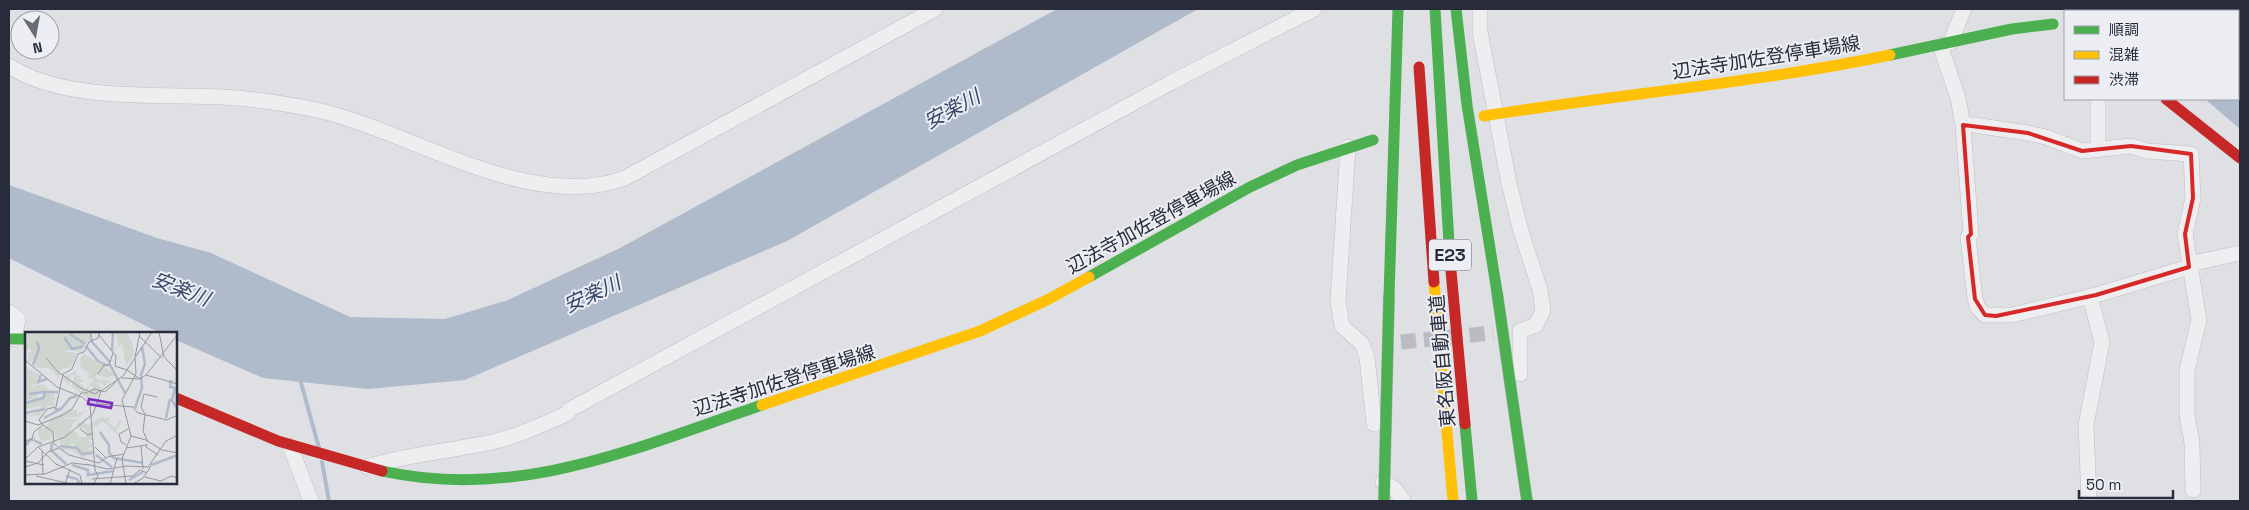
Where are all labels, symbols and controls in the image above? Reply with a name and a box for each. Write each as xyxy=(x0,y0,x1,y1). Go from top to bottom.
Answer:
north arrow xyxy=(10,10,60,60)
legend xyxy=(2064,10,2239,100)
text: 順調 xyxy=(2109,20,2139,39)
street label: 辺法寺加佐登停車場線 xyxy=(1670,30,1862,85)
text: N xyxy=(31,38,44,57)
text: 混雑 xyxy=(2109,45,2139,64)
text: 渋滞 xyxy=(2109,70,2139,89)
water label: 安楽川 xyxy=(919,82,986,135)
street label: 辺法寺加佐登停車場線 xyxy=(1062,165,1240,279)
road number: E23 xyxy=(1429,240,1471,270)
water label: 安楽川 xyxy=(148,266,216,313)
water label: 安楽川 xyxy=(559,269,626,318)
street label: 東名阪自動車道 xyxy=(1424,294,1461,428)
inset map xyxy=(25,332,178,485)
street label: 辺法寺加佐登停車場線 xyxy=(690,339,878,422)
scale bar xyxy=(2079,468,2173,500)
text: 50 m xyxy=(2086,475,2121,494)

